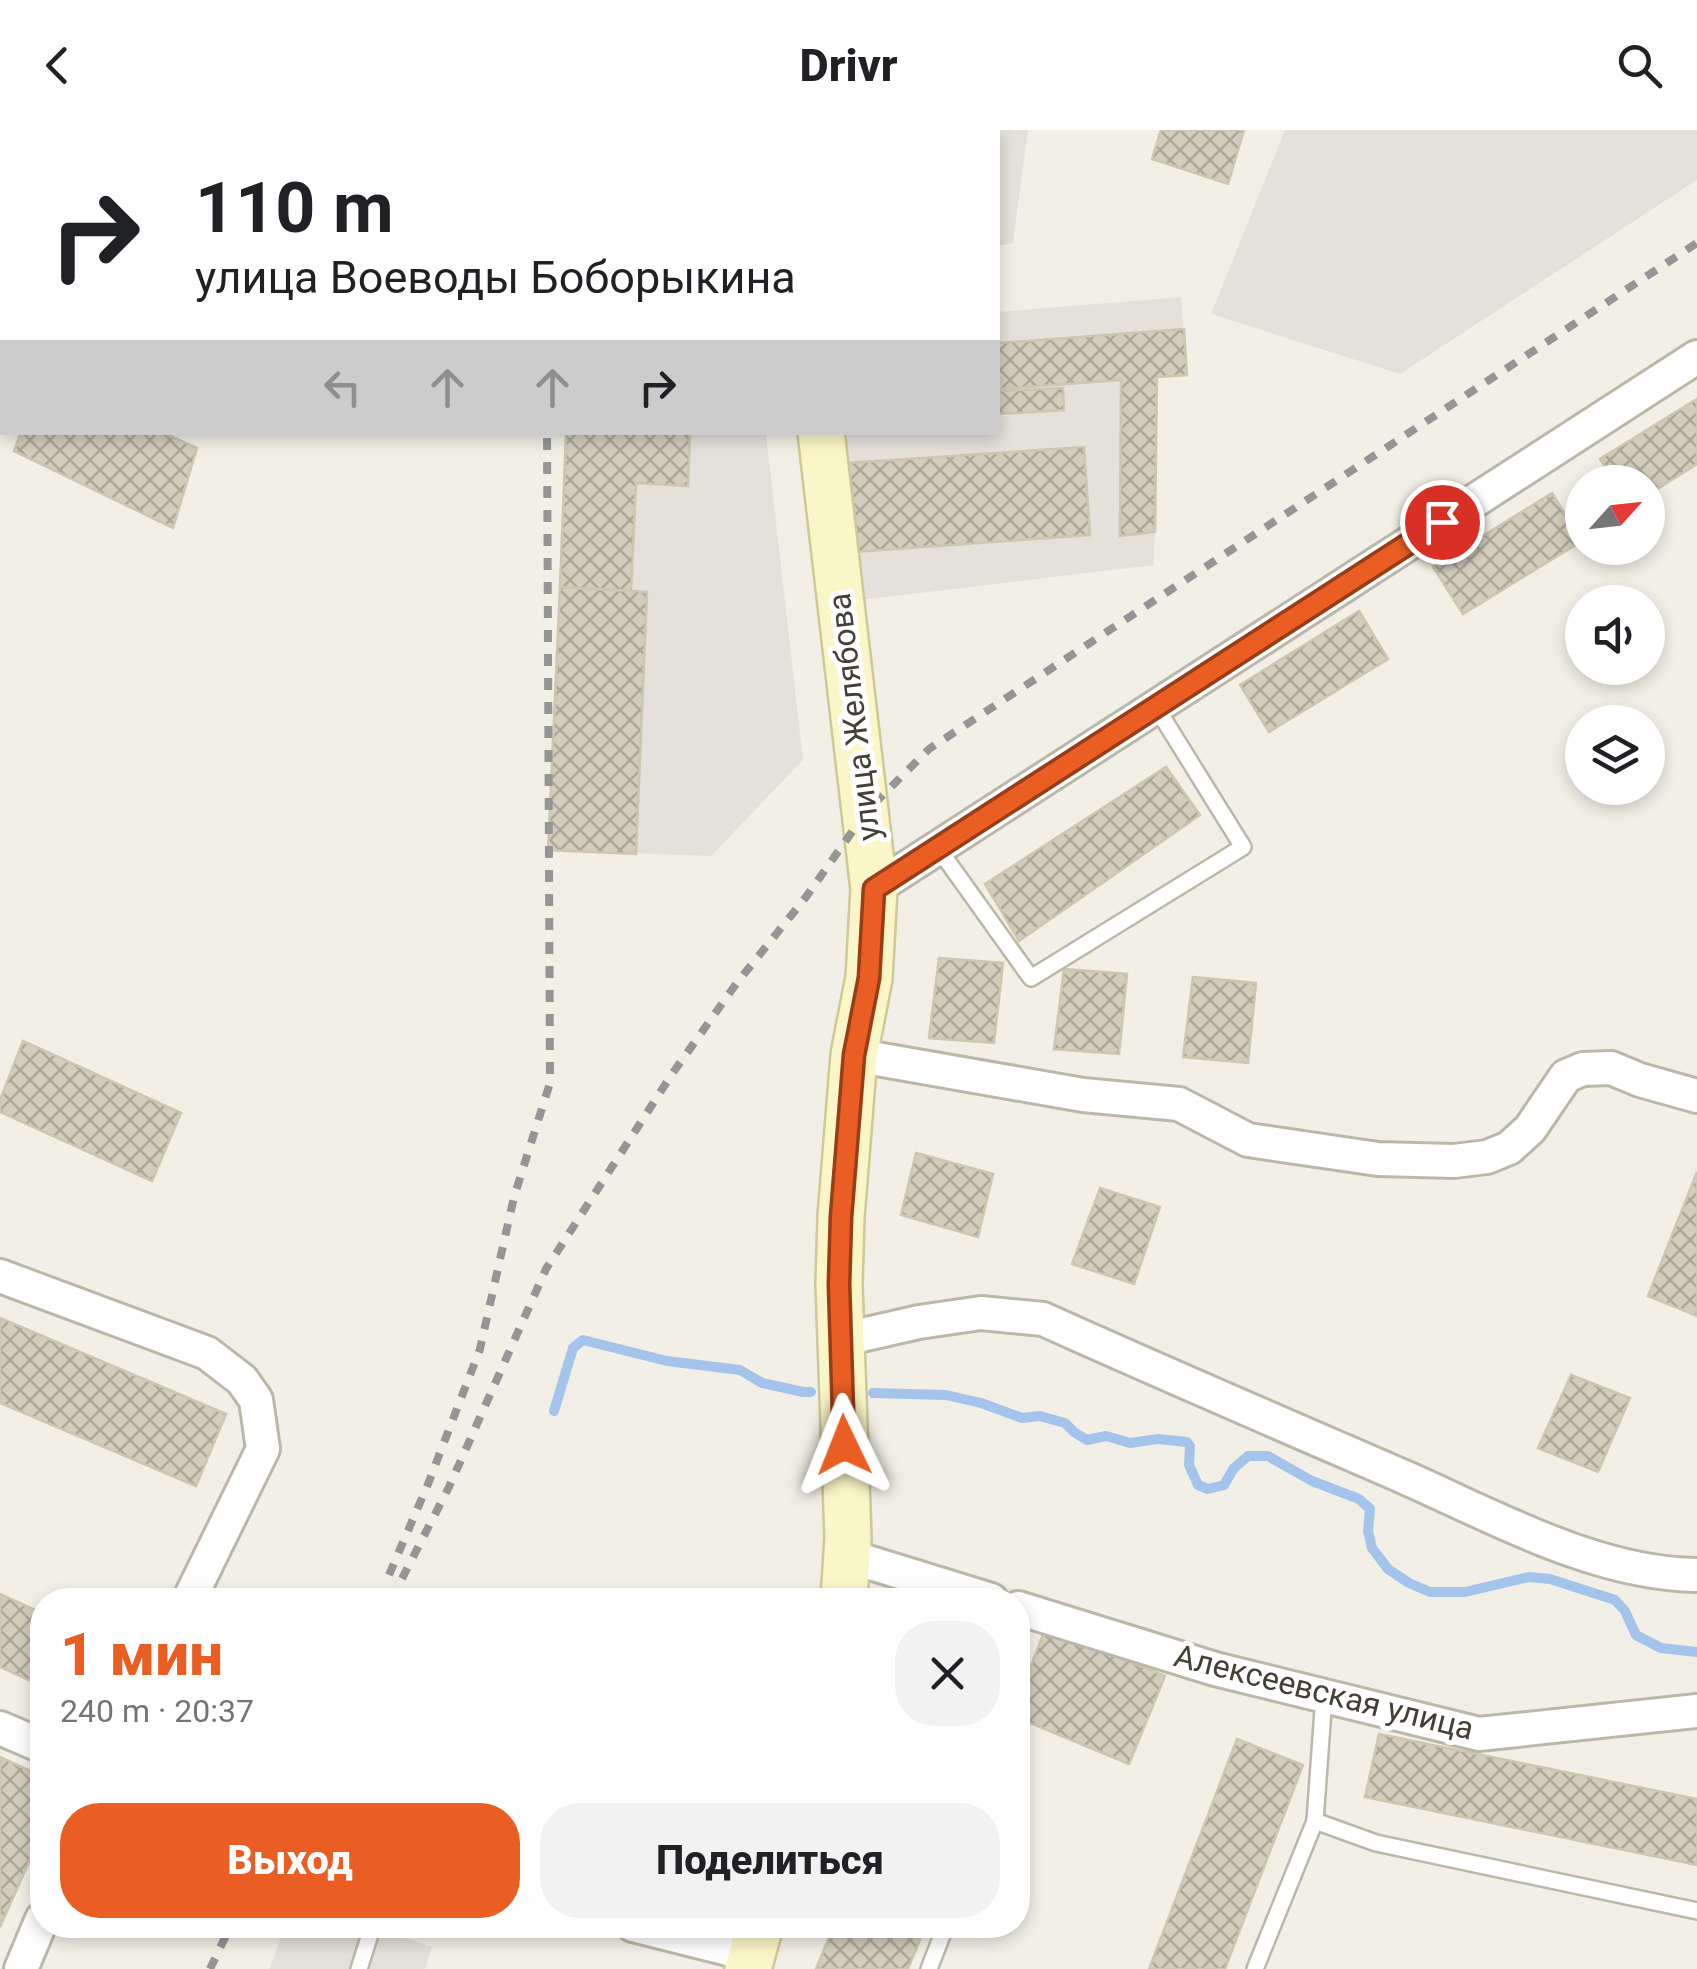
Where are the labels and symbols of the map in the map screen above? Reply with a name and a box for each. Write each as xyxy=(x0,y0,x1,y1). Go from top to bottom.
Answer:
north arrow xyxy=(1565,465,1665,565)
pin xyxy=(1400,480,1485,565)
street label: улица Желябова xyxy=(820,591,888,843)
position arrow xyxy=(792,1393,896,1497)
street label: Алексеевская улица xyxy=(1170,1636,1478,1748)

